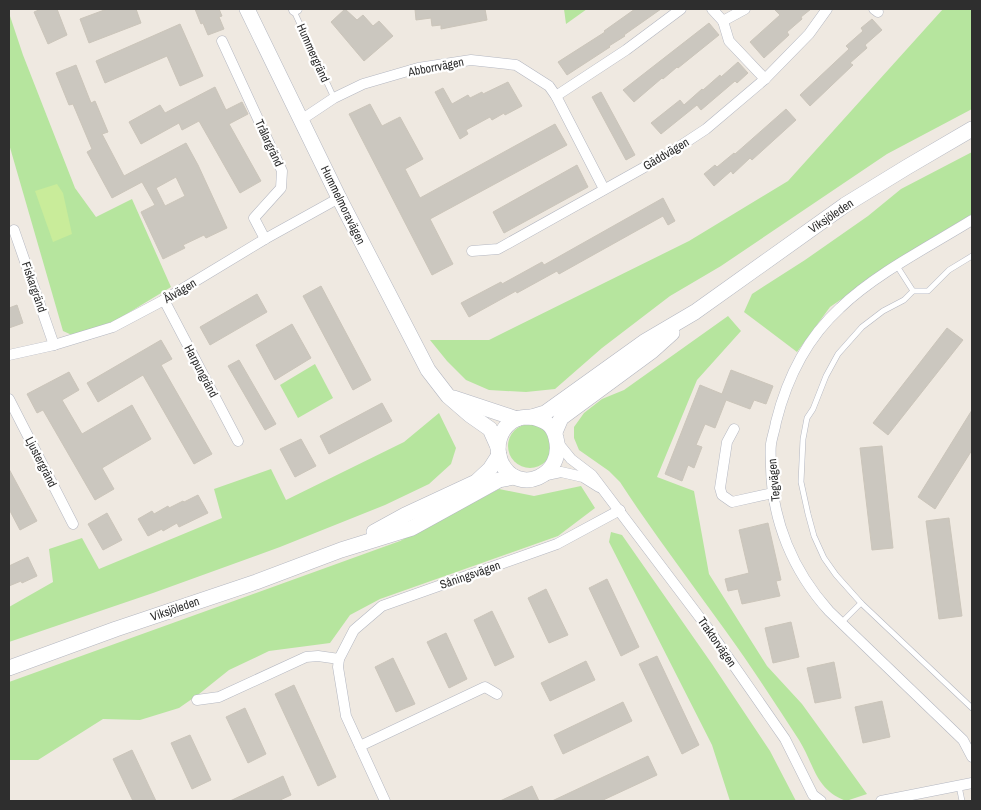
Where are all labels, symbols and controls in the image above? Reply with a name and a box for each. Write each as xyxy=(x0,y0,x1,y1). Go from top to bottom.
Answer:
street label: Hummergränd xyxy=(293,21,333,85)
street label: Abborrvägen xyxy=(406,54,465,80)
street label: Trålargränd xyxy=(251,117,287,169)
street label: Gäddvägen xyxy=(640,134,692,174)
street label: Hummelmoravägen xyxy=(317,163,369,247)
street label: Viksjöleden xyxy=(806,195,856,237)
street label: Fiskargränd xyxy=(18,260,50,314)
street label: Ålvägen xyxy=(160,275,199,308)
street label: Harpungränd xyxy=(180,342,222,400)
street label: Ljustergränd xyxy=(21,434,61,490)
street label: Tegvägen xyxy=(764,458,784,502)
street label: Såningsvägen xyxy=(438,557,502,593)
street label: Viksjöleden xyxy=(148,593,202,625)
street label: Traktorvägen xyxy=(694,614,740,670)

